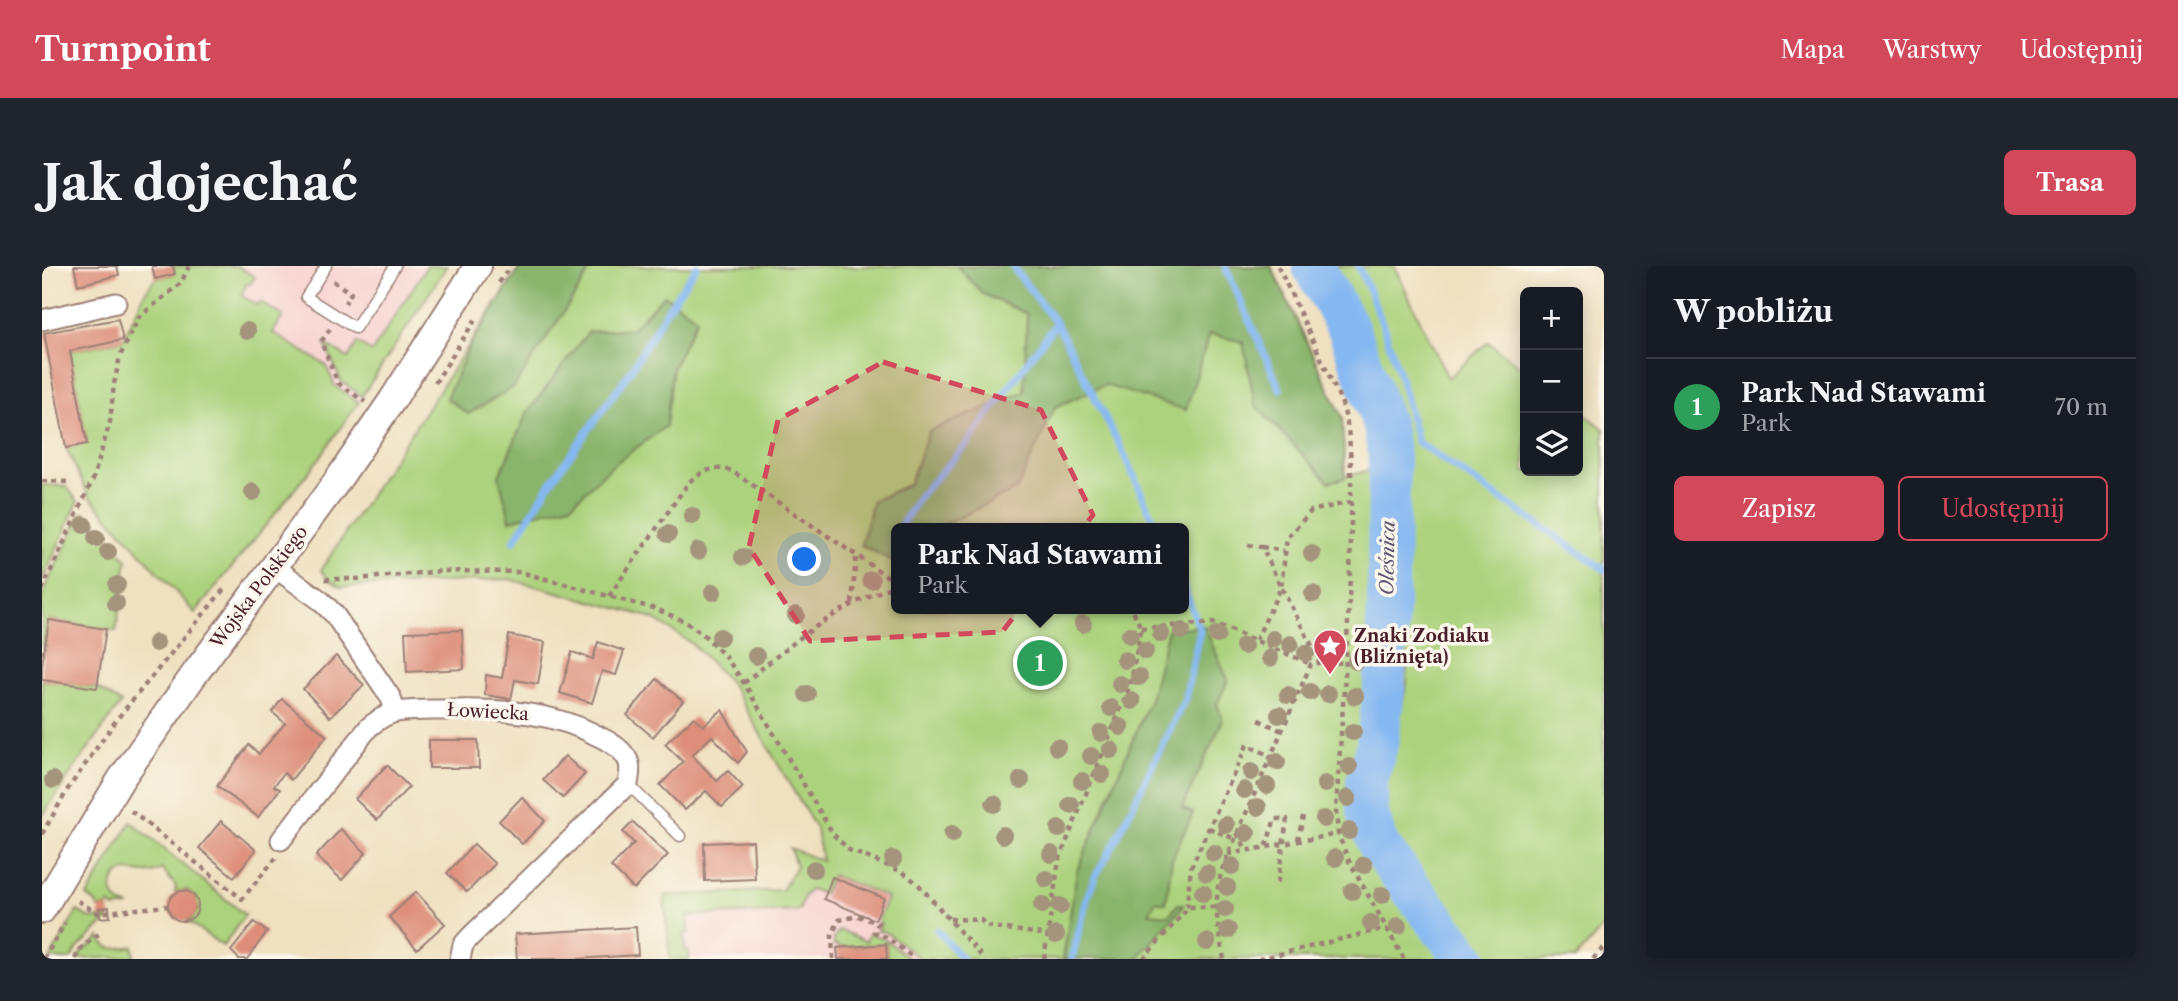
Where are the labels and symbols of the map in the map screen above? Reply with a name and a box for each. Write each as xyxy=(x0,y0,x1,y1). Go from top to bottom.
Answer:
water label: Oleśnica xyxy=(1375,520,1400,596)
street label: Wojska Polskiego xyxy=(205,521,312,654)
your location xyxy=(787,542,821,576)
place label: Znaki Zodiaku (Bliźnięta) xyxy=(1354,625,1490,668)
place icon: Znaki Zodiaku (Bliźnięta) xyxy=(1311,627,1349,676)
pin: 1 xyxy=(1017,637,1063,689)
street label: Łowiecka xyxy=(447,699,530,725)

